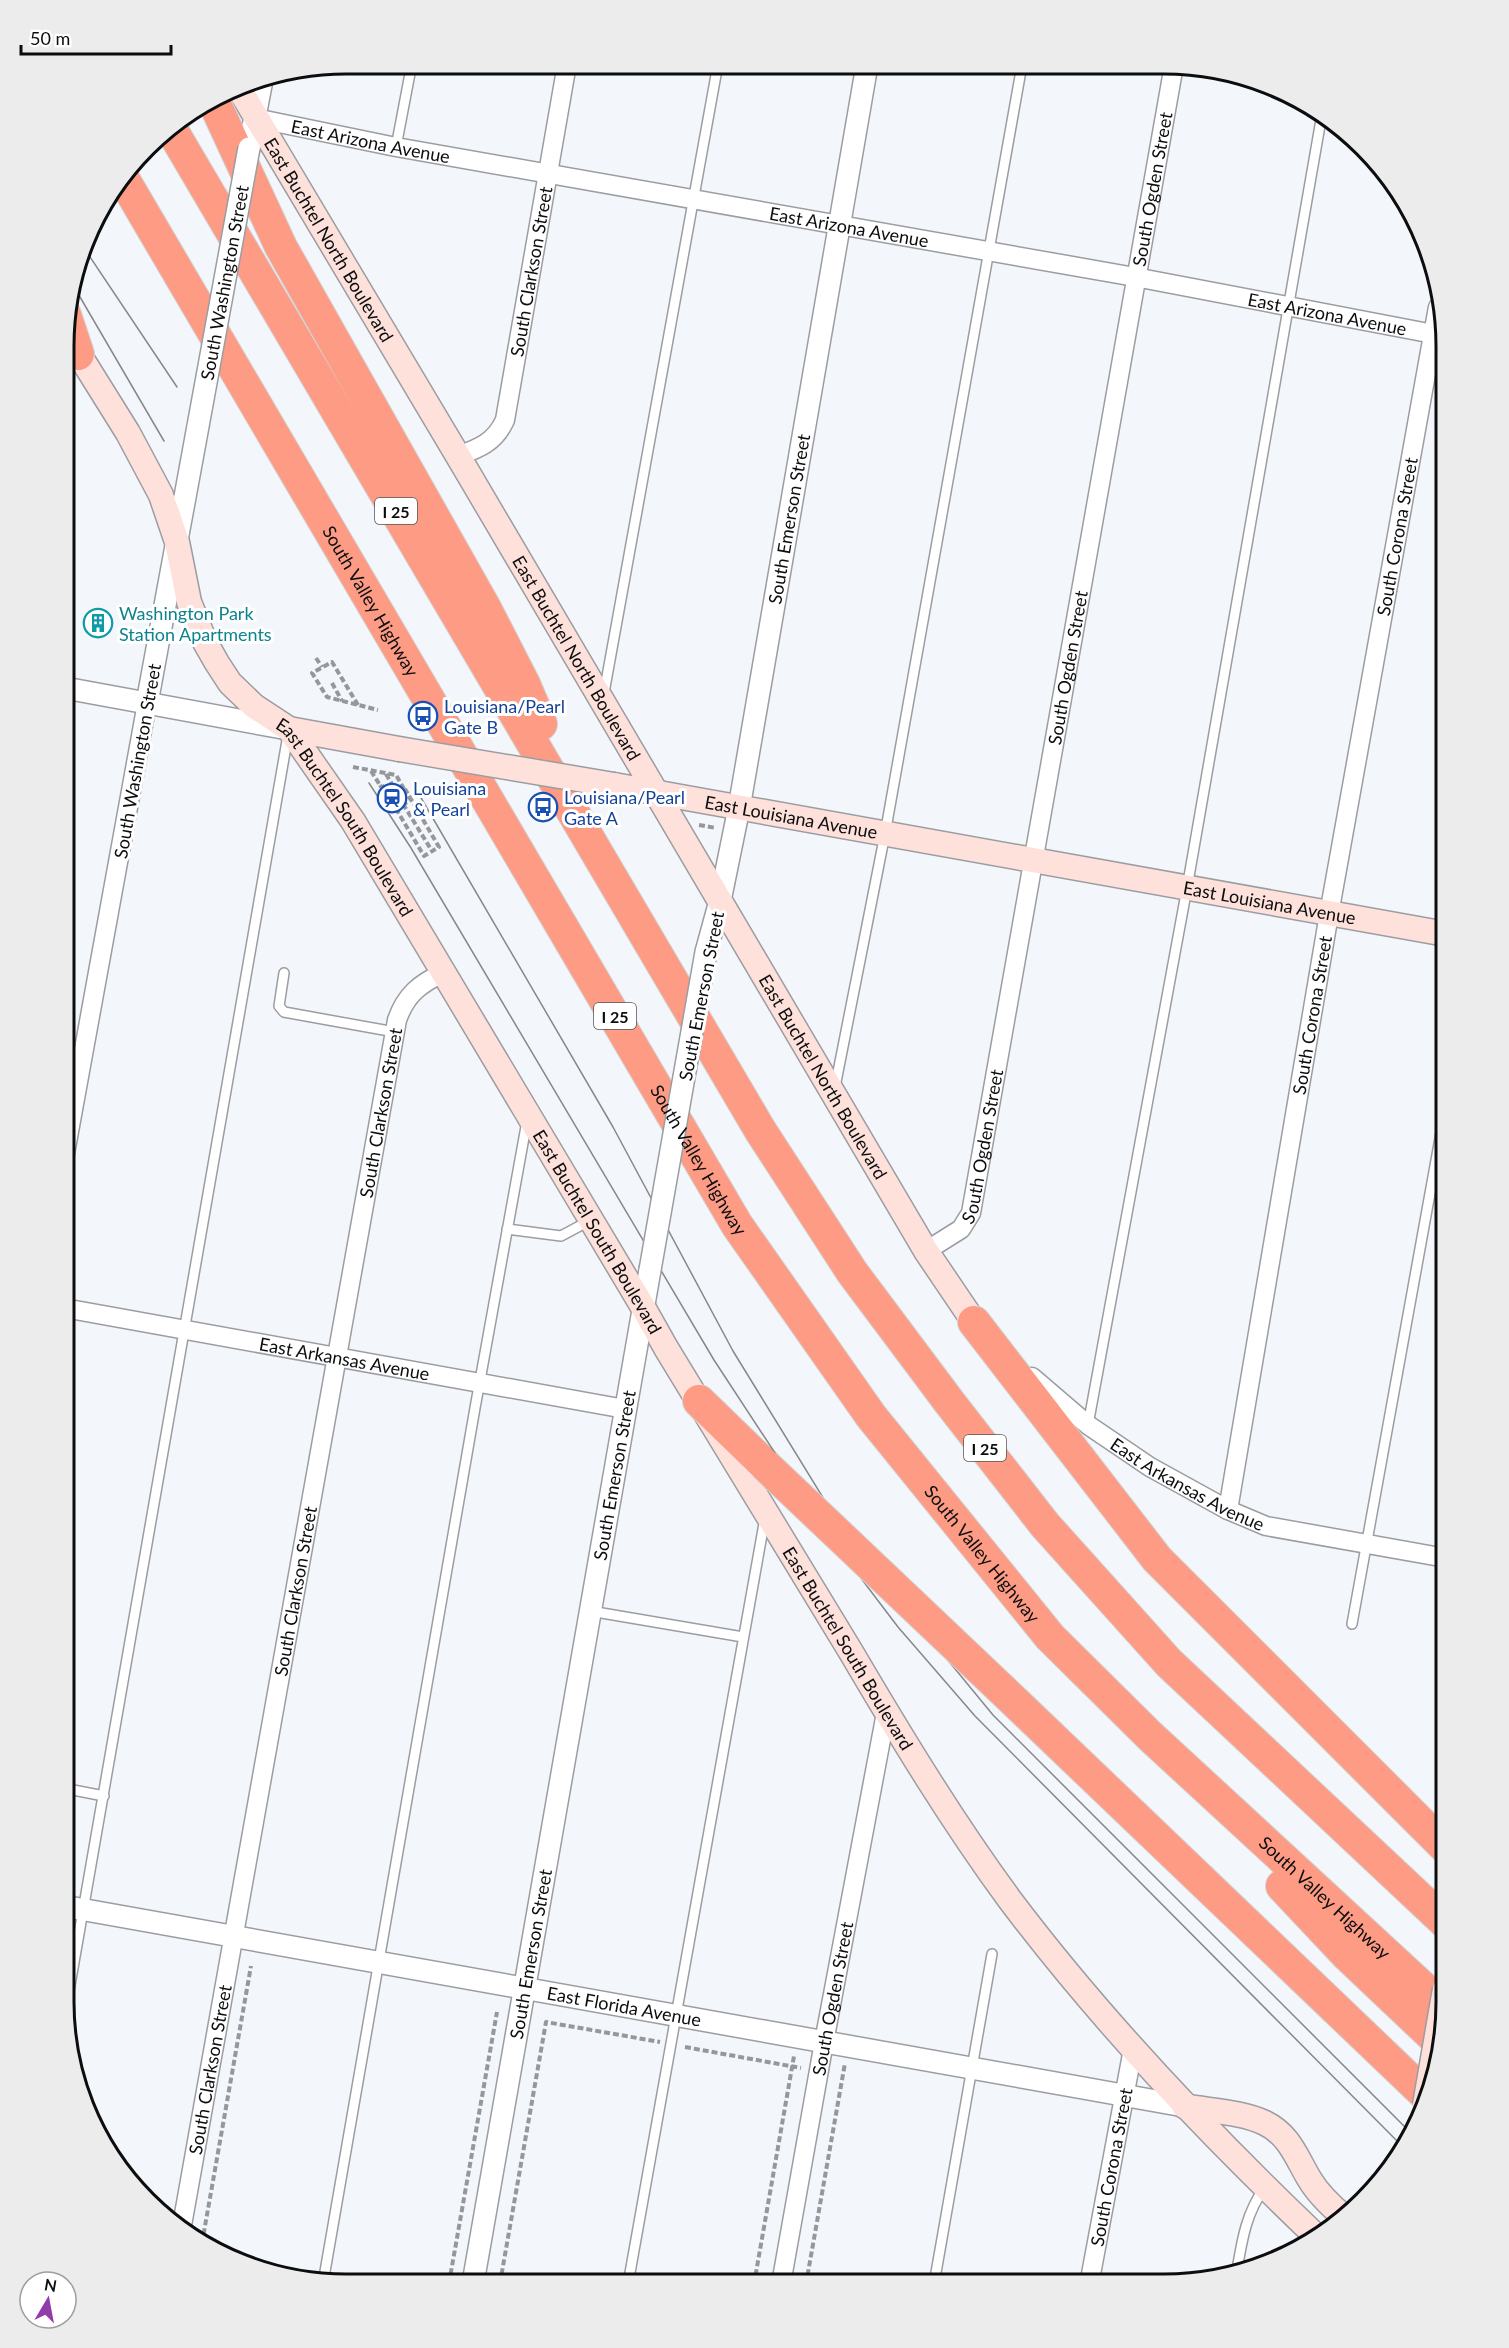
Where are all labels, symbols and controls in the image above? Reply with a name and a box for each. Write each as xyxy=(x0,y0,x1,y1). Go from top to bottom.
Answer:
scale bar xyxy=(21,18,171,56)
text: 50 m xyxy=(30,27,70,49)
street label: South Ogden Street xyxy=(1128,110,1177,268)
street label: East Arizona Avenue xyxy=(289,115,452,167)
street label: East Buchtel North Boulevard xyxy=(260,134,398,346)
street label: South Washington Street xyxy=(196,183,253,382)
street label: South Clarkson Street xyxy=(505,184,557,358)
street label: East Arizona Avenue xyxy=(768,202,930,252)
street label: East Arizona Avenue xyxy=(1246,288,1409,340)
street label: South Emerson Street xyxy=(763,432,814,606)
street label: South Corona Street xyxy=(1372,455,1422,618)
road number: I 25 xyxy=(375,498,417,524)
street label: South Valley Highway xyxy=(318,522,424,681)
street label: East Buchtel North Boulevard xyxy=(508,551,646,764)
street label: South Ogden Street xyxy=(1043,588,1092,747)
place label: Washington Park Station Apartments xyxy=(119,602,272,645)
building icon: Washington Park Station Apartments xyxy=(82,607,114,639)
street label: South Washington Street xyxy=(109,661,165,860)
place label: Louisiana/Pearl Gate B xyxy=(444,695,565,738)
bus stop icon: Louisiana/Pearl Gate B xyxy=(407,700,439,732)
street label: East Buchtel South Boulevard xyxy=(272,713,418,920)
place label: Louisiana & Pearl xyxy=(413,777,486,820)
station icon: Louisiana & Pearl xyxy=(376,782,408,814)
place label: Louisiana/Pearl Gate A xyxy=(564,786,685,829)
street label: East Louisiana Avenue xyxy=(703,790,879,843)
bus stop icon: Louisiana/Pearl Gate A xyxy=(527,791,559,823)
street label: East Louisiana Avenue xyxy=(1181,876,1358,929)
street label: South Emerson Street xyxy=(674,909,728,1083)
street label: South Corona Street xyxy=(1288,933,1336,1096)
street label: East Buchtel North Boulevard xyxy=(755,970,892,1183)
road number: I 25 xyxy=(594,1003,636,1029)
street label: South Clarkson Street xyxy=(355,1025,407,1199)
street label: South Ogden Street xyxy=(956,1067,1007,1228)
street label: South Valley Highway xyxy=(646,1081,752,1240)
street label: East Buchtel South Boulevard xyxy=(529,1125,667,1338)
street label: East Arkansas Avenue xyxy=(258,1332,431,1385)
street label: South Emerson Street xyxy=(588,1388,640,1562)
street label: East Arkansas Avenue xyxy=(1107,1433,1268,1535)
road number: I 25 xyxy=(964,1435,1006,1461)
street label: South Valley Highway xyxy=(920,1480,1045,1628)
street label: South Clarkson Street xyxy=(269,1504,321,1678)
street label: East Buchtel South Boulevard xyxy=(778,1542,918,1754)
street label: South Valley Highway xyxy=(1255,1831,1396,1964)
street label: South Emerson Street xyxy=(505,1867,556,2041)
street label: South Ogden Street xyxy=(807,1919,858,2077)
street label: South Clarkson Street xyxy=(184,1982,236,2156)
street label: East Florida Avenue xyxy=(545,1982,703,2031)
street label: South Corona Street xyxy=(1085,2086,1137,2248)
north arrow xyxy=(18,2270,78,2330)
text: N xyxy=(43,2274,58,2295)

